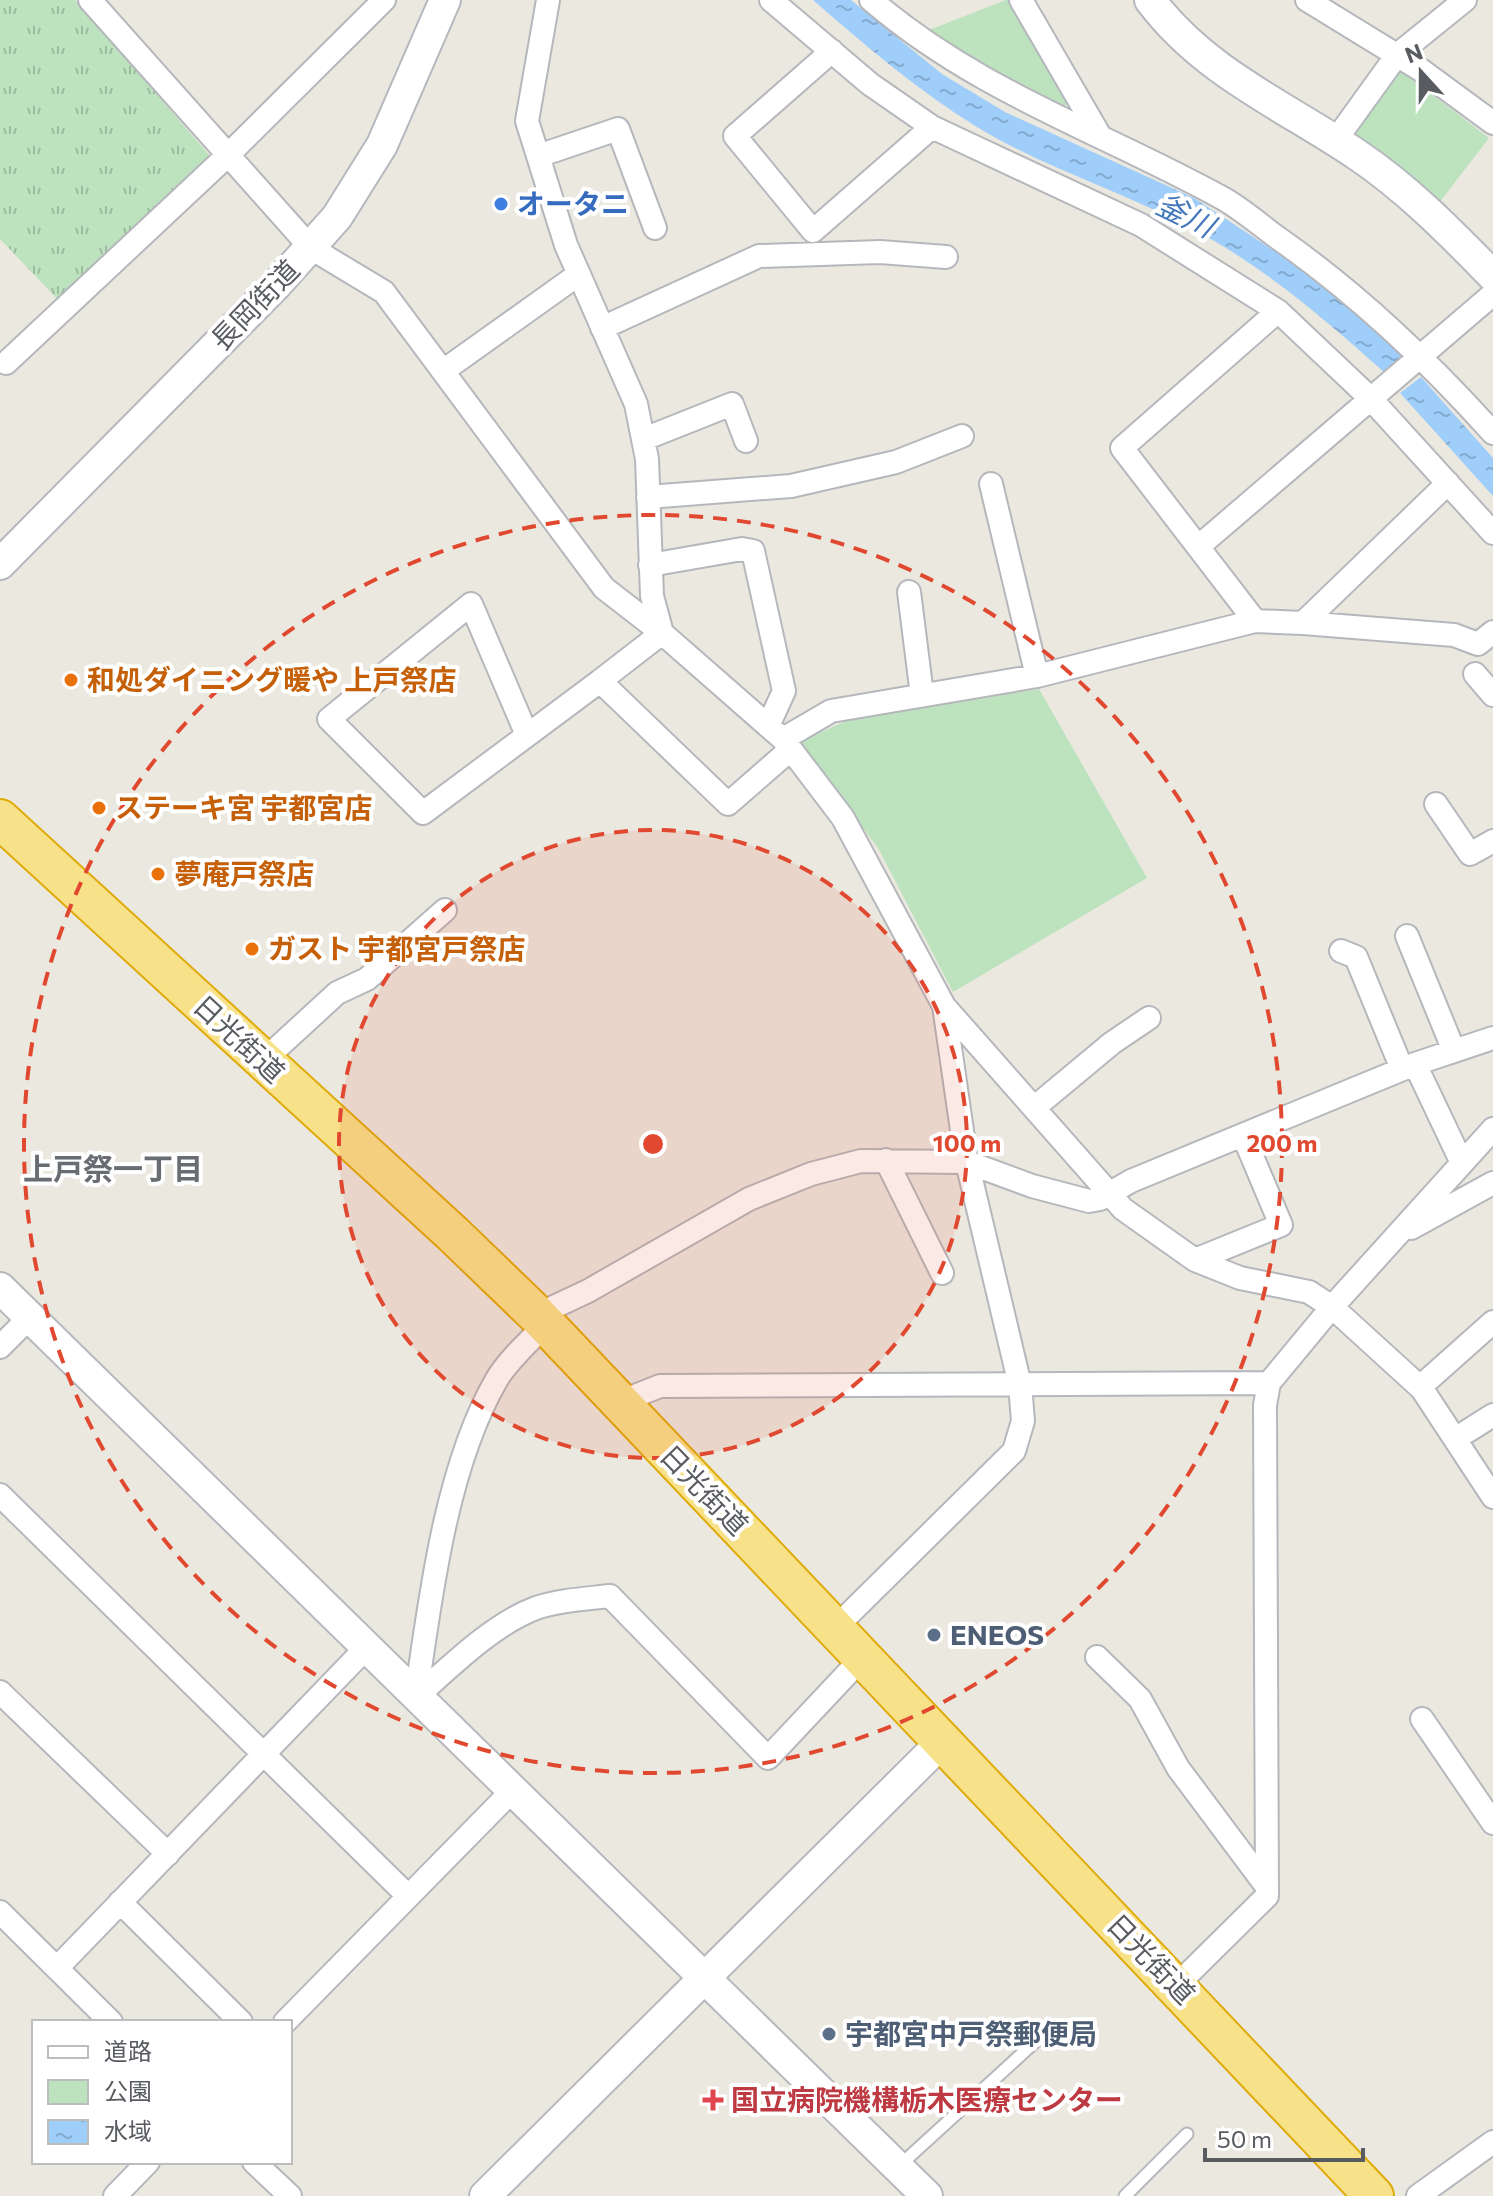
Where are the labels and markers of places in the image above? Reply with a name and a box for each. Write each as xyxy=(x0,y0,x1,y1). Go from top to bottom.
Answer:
place label: オータニ xyxy=(517,186,629,220)
marker: オータニ xyxy=(492,195,510,213)
place label: 和処ダイニング暖や 上戸祭店 xyxy=(87,662,456,696)
marker: 和処ダイニング暖や 上戸祭店 xyxy=(62,671,80,689)
place label: ステーキ宮 宇都宮店 xyxy=(115,790,372,824)
marker: ステーキ宮 宇都宮店 xyxy=(90,799,108,817)
place label: 夢庵戸祭店 xyxy=(174,856,314,890)
marker: 夢庵戸祭店 xyxy=(149,865,167,883)
place label: ガスト 宇都宮戸祭店 xyxy=(268,931,525,965)
marker: ガスト 宇都宮戸祭店 xyxy=(243,940,261,958)
centre of rings xyxy=(639,1130,667,1158)
place label: ENEOS xyxy=(950,1617,1044,1651)
marker: ENEOS xyxy=(925,1626,943,1644)
place label: 宇都宮中戸祭郵便局 xyxy=(845,2016,1097,2050)
marker: 宇都宮中戸祭郵便局 xyxy=(820,2025,838,2043)
place label: 国立病院機構栃木医療センター xyxy=(731,2082,1123,2116)
marker: 国立病院機構栃木医療センター xyxy=(702,2089,724,2111)

